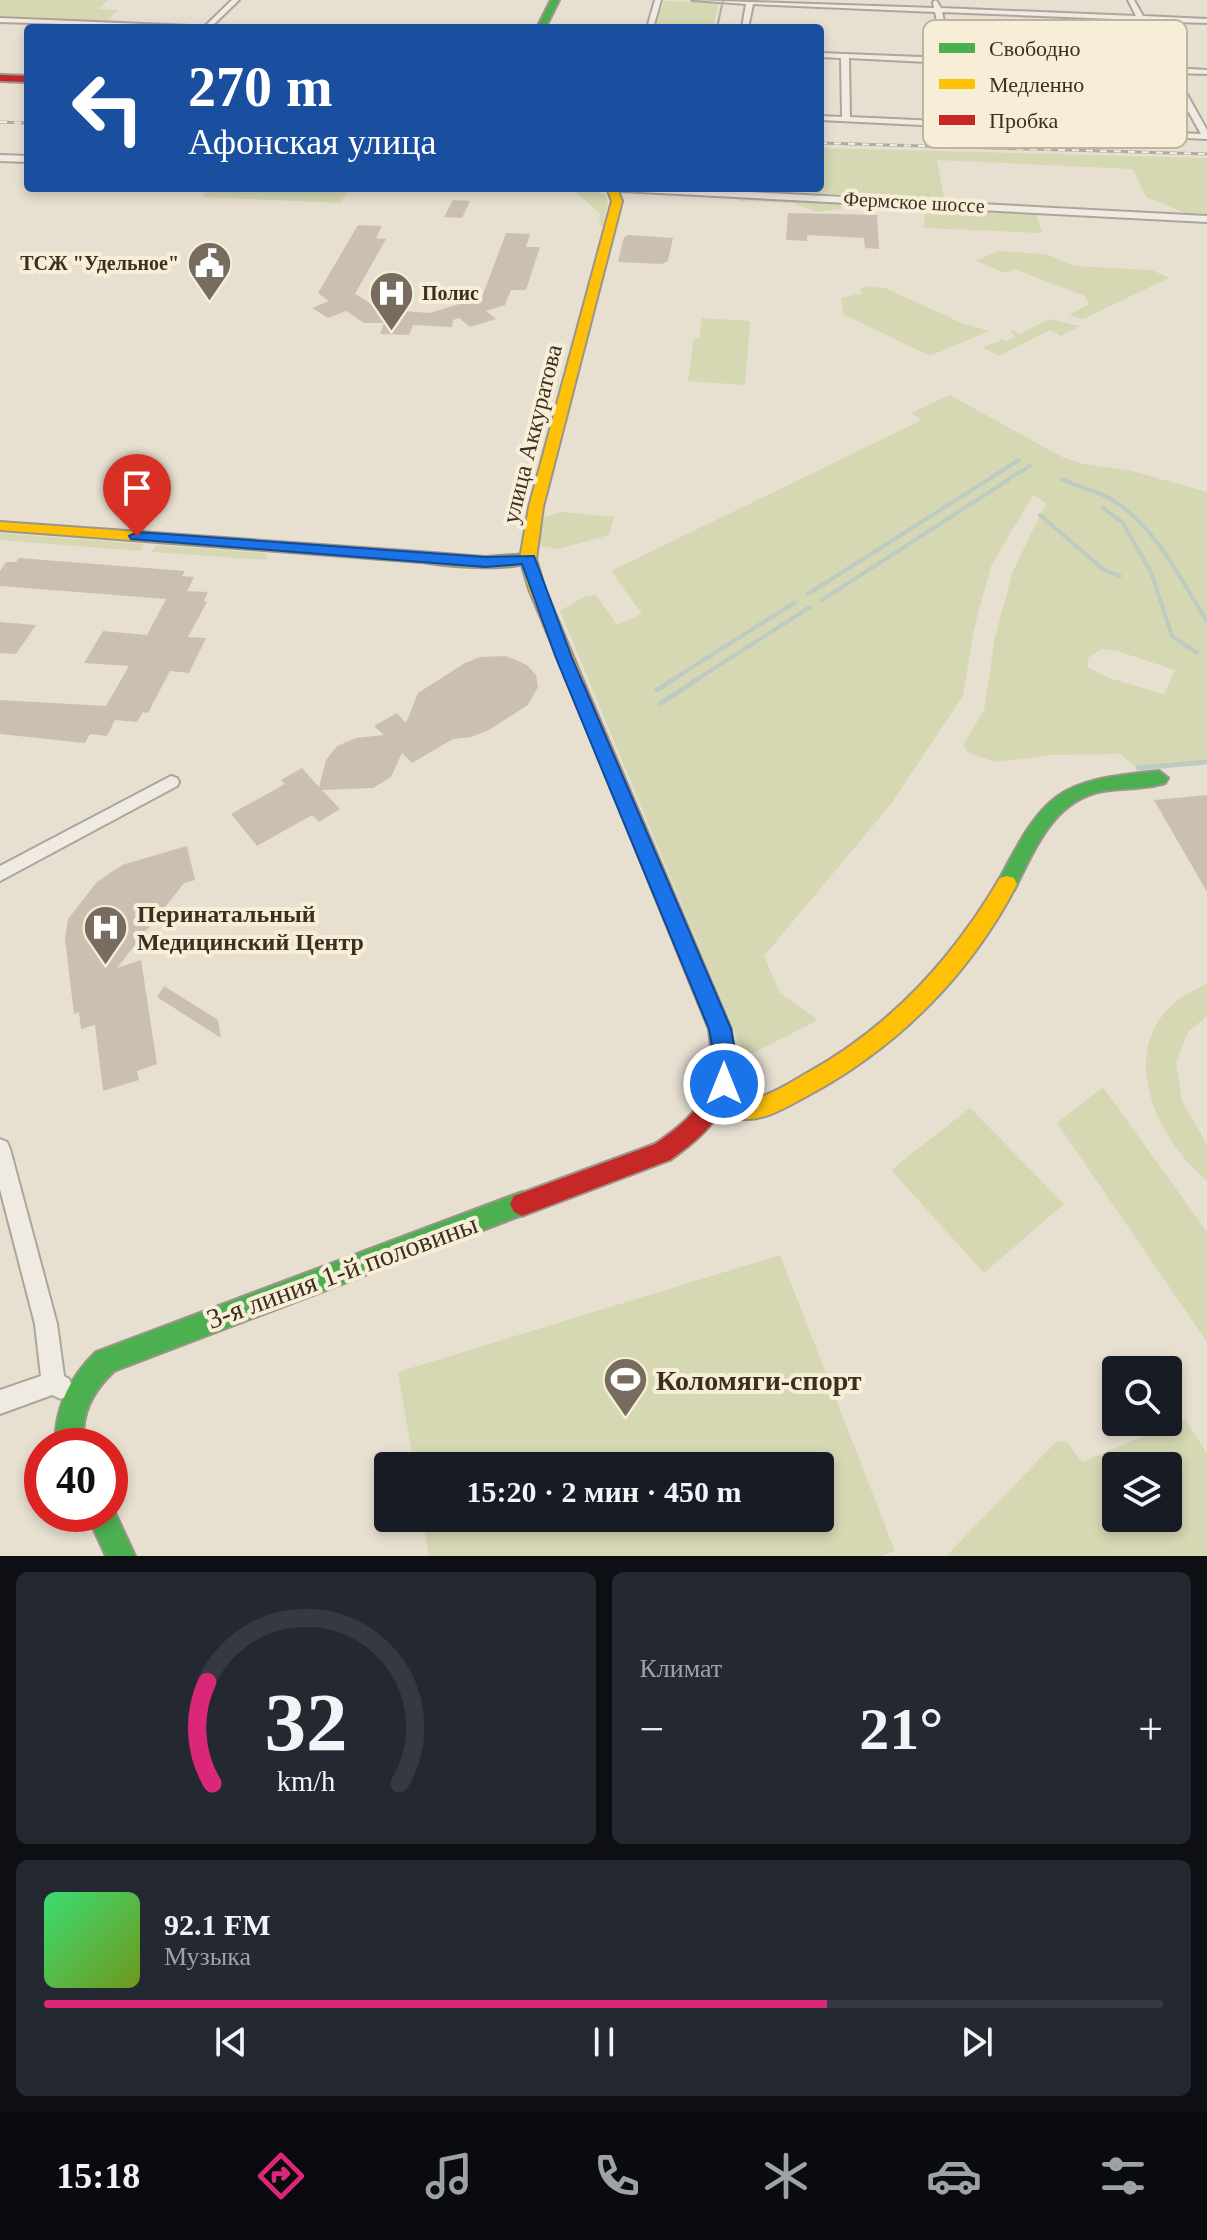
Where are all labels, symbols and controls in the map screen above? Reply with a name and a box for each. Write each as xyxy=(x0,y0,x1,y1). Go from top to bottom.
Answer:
legend xyxy=(923,20,1187,148)
text: Свободно xyxy=(989,36,1080,61)
icon: left xyxy=(56,56,160,160)
text: 270 m xyxy=(188,56,333,118)
text: Медленно xyxy=(989,72,1084,97)
text: Пробка xyxy=(989,108,1058,133)
text: Афонская улица xyxy=(188,122,437,162)
street label: Фермское шоссе xyxy=(843,187,985,218)
public building icon: ТСЖ "Удельное" xyxy=(186,239,234,302)
place label: ТСЖ "Удельное" xyxy=(20,252,179,274)
hospital icon: Полис xyxy=(367,269,415,332)
place label: Полис xyxy=(422,282,479,304)
street label: улица Аккуратова xyxy=(497,342,567,526)
pin xyxy=(103,454,171,536)
icon: arrive xyxy=(115,466,159,510)
place label: Перинатальный Медицинский Центр xyxy=(137,901,364,955)
hospital icon: Перинатальный Медицинский Центр xyxy=(82,904,130,967)
position arrow xyxy=(682,1042,766,1126)
street label: 3-я линия 1-й половины xyxy=(203,1208,482,1335)
sports icon: Коломяги-спорт xyxy=(601,1356,649,1419)
map controls xyxy=(1102,1356,1182,1532)
button: search xyxy=(1102,1356,1182,1436)
place label: Коломяги-спорт xyxy=(656,1365,862,1396)
speed limit sign: 40 xyxy=(24,1428,128,1532)
button: layers xyxy=(1102,1452,1182,1532)
text: 15:20 · 2 мин · 450 m xyxy=(467,1475,742,1508)
text: Климат xyxy=(640,1654,722,1683)
text: 32 xyxy=(264,1676,347,1768)
text: 21° xyxy=(859,1696,943,1762)
text: − xyxy=(640,1705,664,1754)
text: + xyxy=(1138,1705,1163,1754)
text: km/h xyxy=(276,1766,335,1797)
text: 92.1 FM xyxy=(164,1908,271,1941)
text: Музыка xyxy=(164,1942,251,1971)
icon: previous xyxy=(209,2020,253,2064)
icon: pause xyxy=(582,2020,626,2064)
icon: next xyxy=(955,2020,999,2064)
icon: directions xyxy=(253,2148,309,2204)
icon: music xyxy=(421,2148,477,2204)
icon: phone xyxy=(589,2148,645,2204)
icon: climate xyxy=(758,2148,814,2204)
icon: car xyxy=(926,2148,982,2204)
icon: filters xyxy=(1095,2148,1151,2204)
text: 15:18 xyxy=(56,2156,140,2196)

